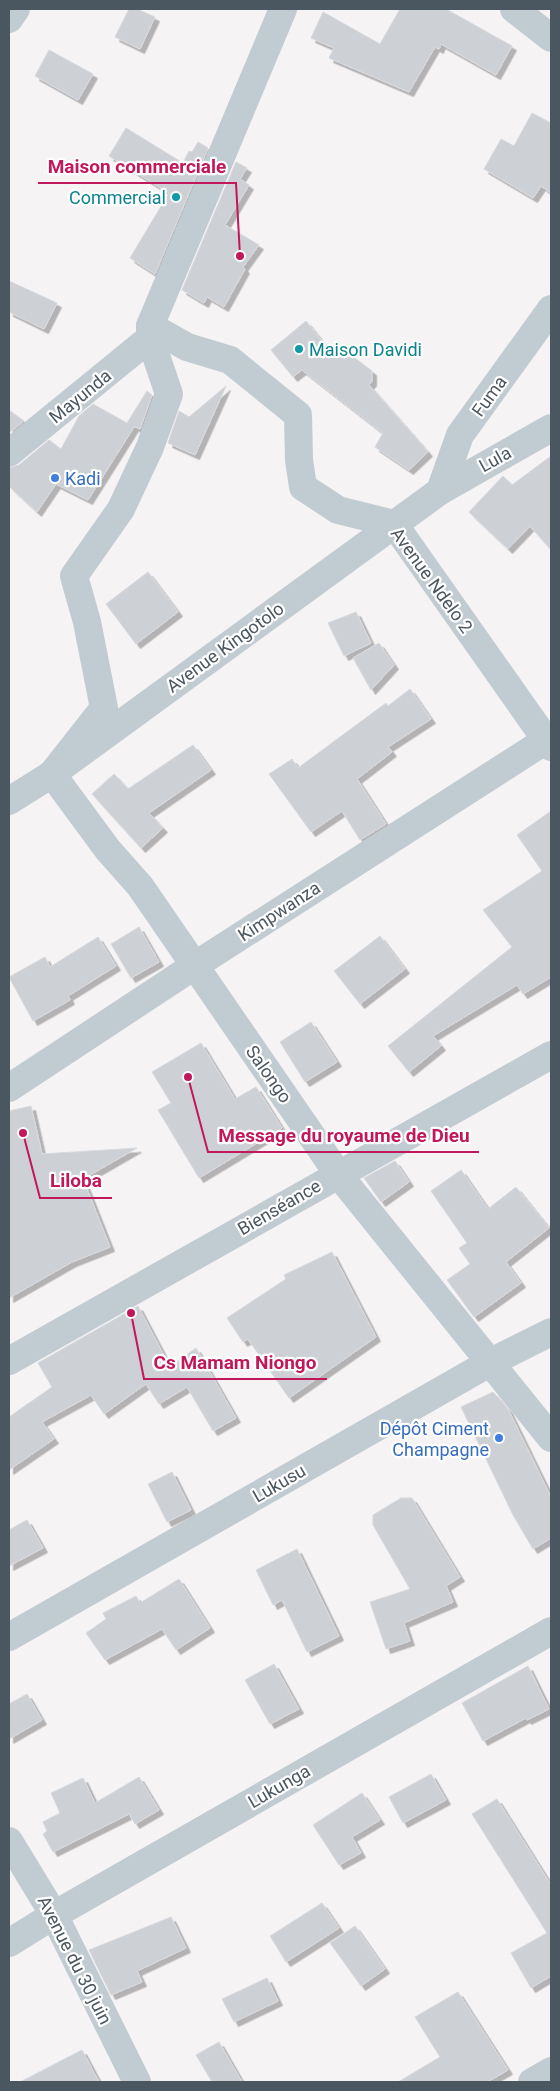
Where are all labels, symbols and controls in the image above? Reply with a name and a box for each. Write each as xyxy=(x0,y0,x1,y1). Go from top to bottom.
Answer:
callout: Maison commerciale xyxy=(38,149,236,183)
text: Maison commerciale xyxy=(48,155,226,178)
place label: Commercial xyxy=(69,187,166,208)
marker: Commercial xyxy=(170,191,182,203)
place label: Maison Davidi xyxy=(309,339,422,360)
marker: Maison Davidi xyxy=(293,343,305,355)
street label: Mayunda xyxy=(45,365,115,427)
street label: Fuma xyxy=(467,372,511,420)
street label: Lula xyxy=(475,442,515,476)
place label: Kadi xyxy=(65,468,101,489)
marker: Kadi xyxy=(49,472,61,484)
street label: Avenue Ndelo 2 xyxy=(387,523,477,637)
street label: Avenue Kingotolo xyxy=(162,597,288,697)
street label: Kimpwanza xyxy=(234,877,324,945)
street label: Salongo xyxy=(242,1041,296,1107)
callout: Message du royaume de Dieu xyxy=(208,1118,479,1152)
text: Message du royaume de Dieu xyxy=(218,1124,470,1147)
callout: Liloba xyxy=(40,1164,112,1198)
text: Liloba xyxy=(50,1169,102,1192)
street label: Bienséance xyxy=(234,1175,324,1239)
callout: Cs Mamam Niongo xyxy=(144,1345,327,1379)
text: Cs Mamam Niongo xyxy=(154,1351,317,1374)
place label: Dépôt Ciment Champagne xyxy=(380,1418,489,1460)
marker: Dépôt Ciment Champagne xyxy=(493,1432,505,1444)
street label: Lukusu xyxy=(249,1460,309,1506)
street label: Lukunga xyxy=(244,1760,314,1812)
street label: Avenue du 30 juin xyxy=(34,1892,116,2028)

